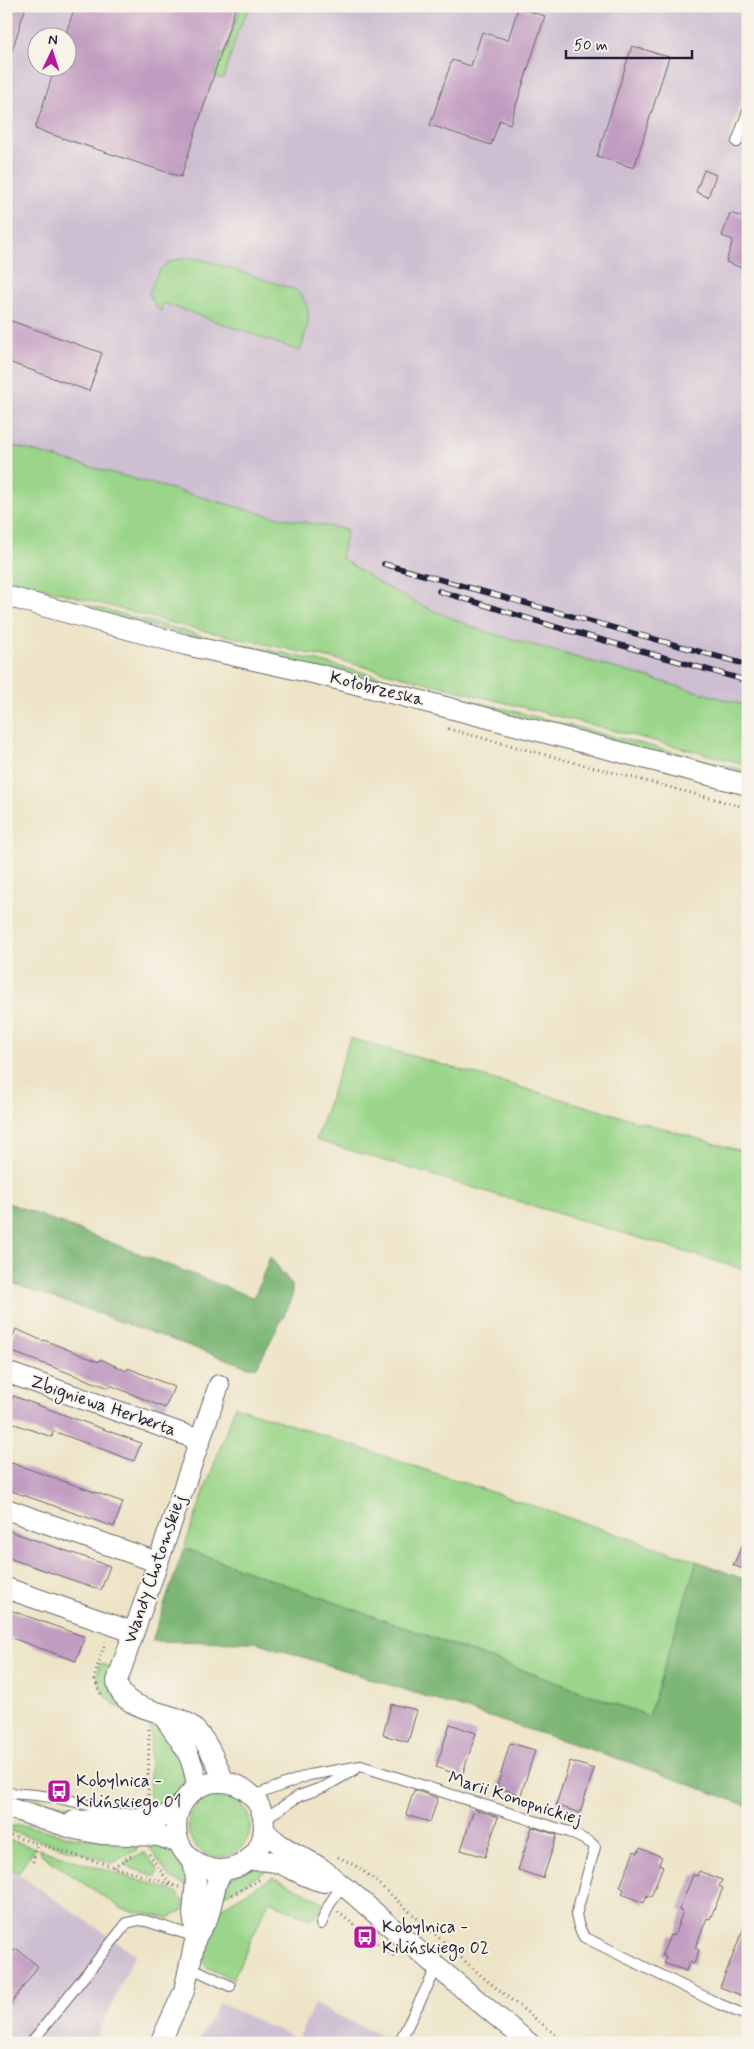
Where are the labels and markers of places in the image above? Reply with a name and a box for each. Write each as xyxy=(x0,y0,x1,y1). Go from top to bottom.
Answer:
place label: Kobylnica - Kilińskiego 01 xyxy=(76,1769,182,1815)
bus stop icon: Kobylnica - Kilińskiego 01 xyxy=(46,1778,72,1804)
place label: Kobylnica - Kilińskiego 02 xyxy=(382,1915,489,1961)
bus stop icon: Kobylnica - Kilińskiego 02 xyxy=(352,1924,378,1950)

